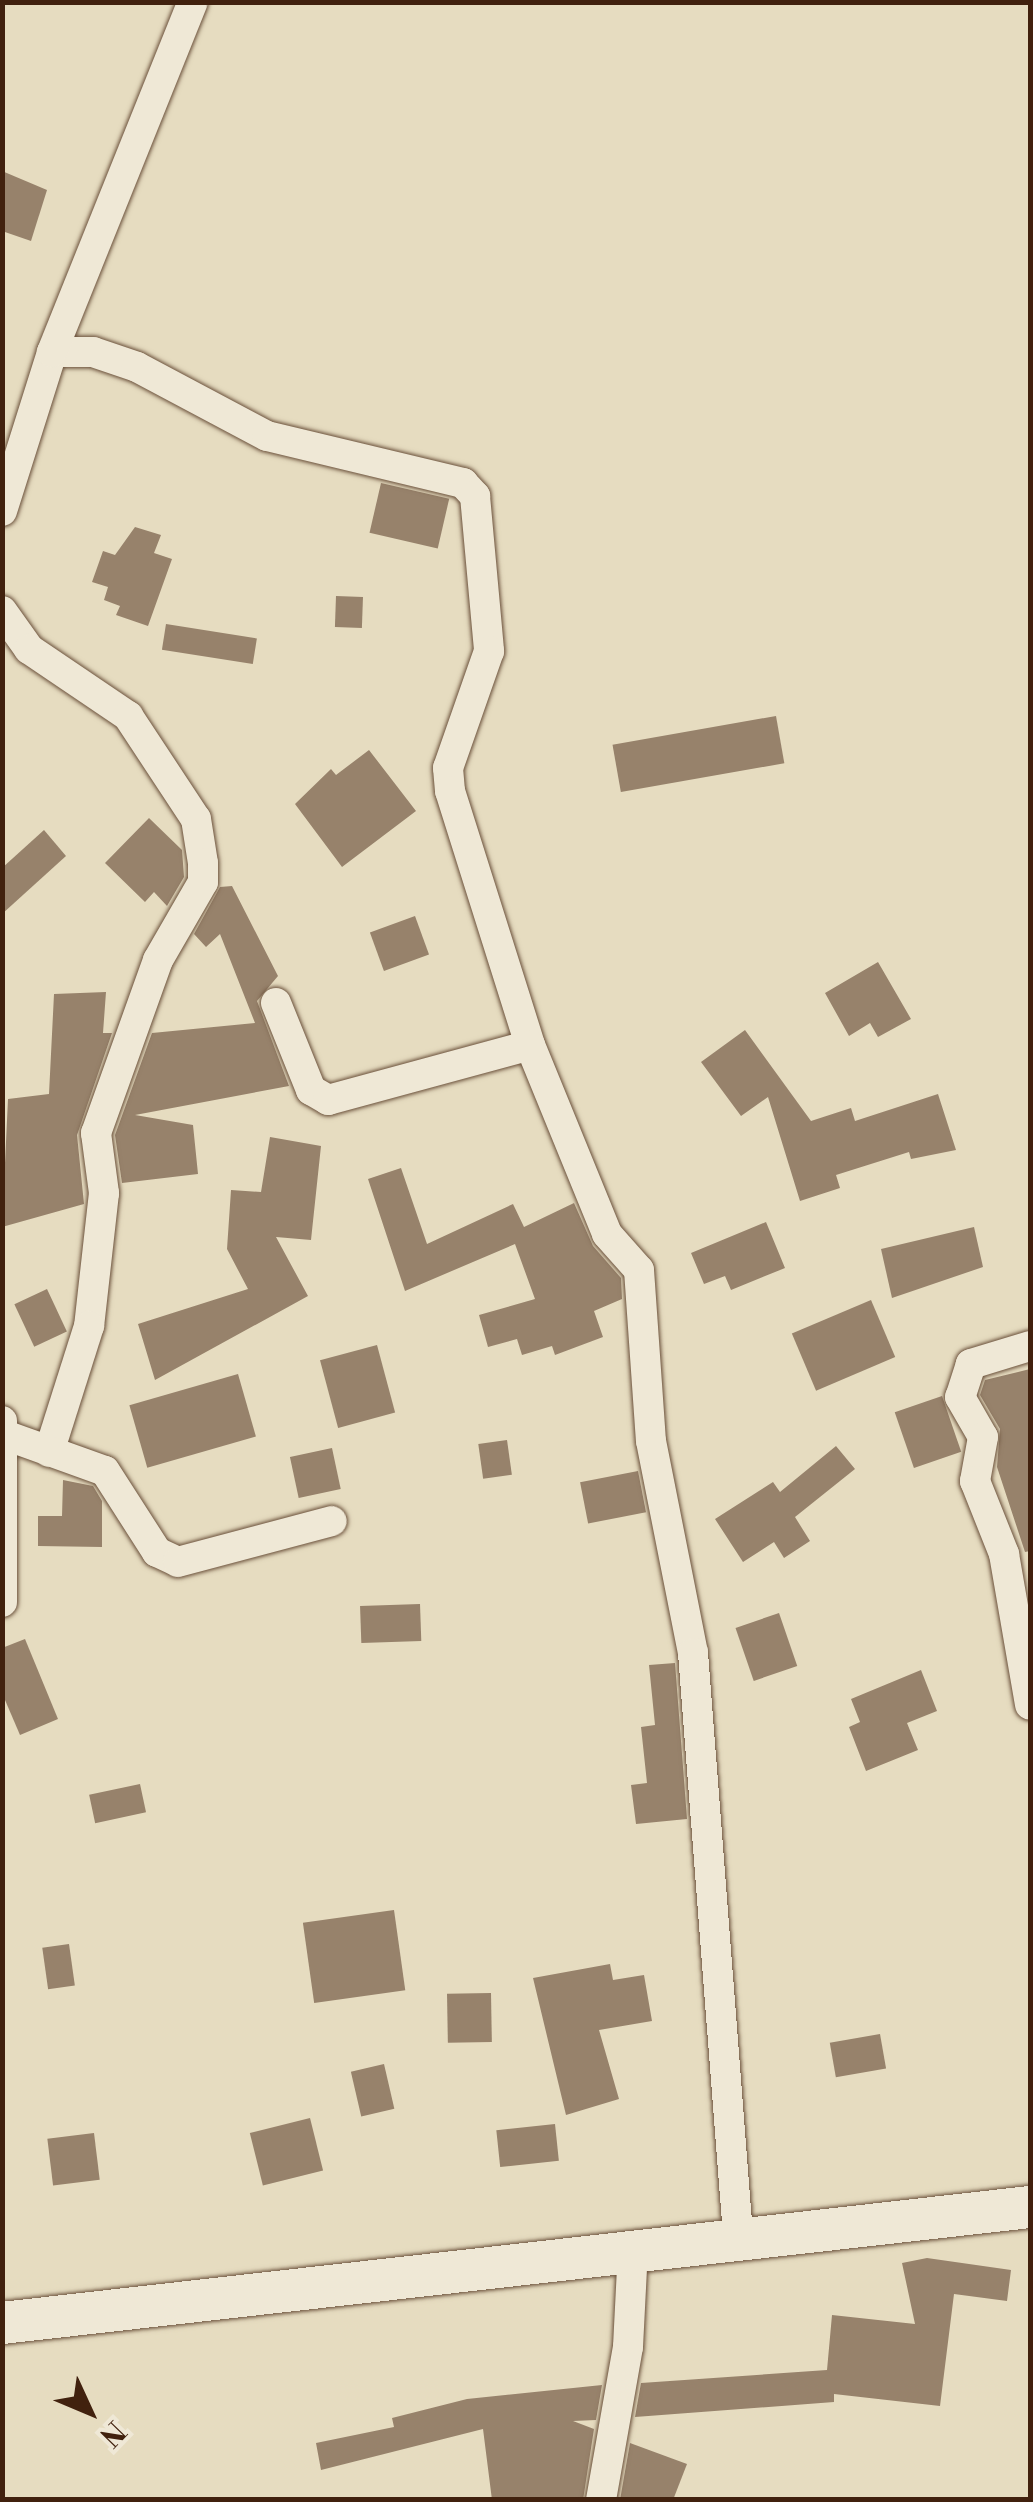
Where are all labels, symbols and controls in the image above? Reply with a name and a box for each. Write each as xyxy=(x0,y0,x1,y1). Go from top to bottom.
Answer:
north arrow xyxy=(40,2362,140,2462)
text: N xyxy=(92,2413,132,2453)

